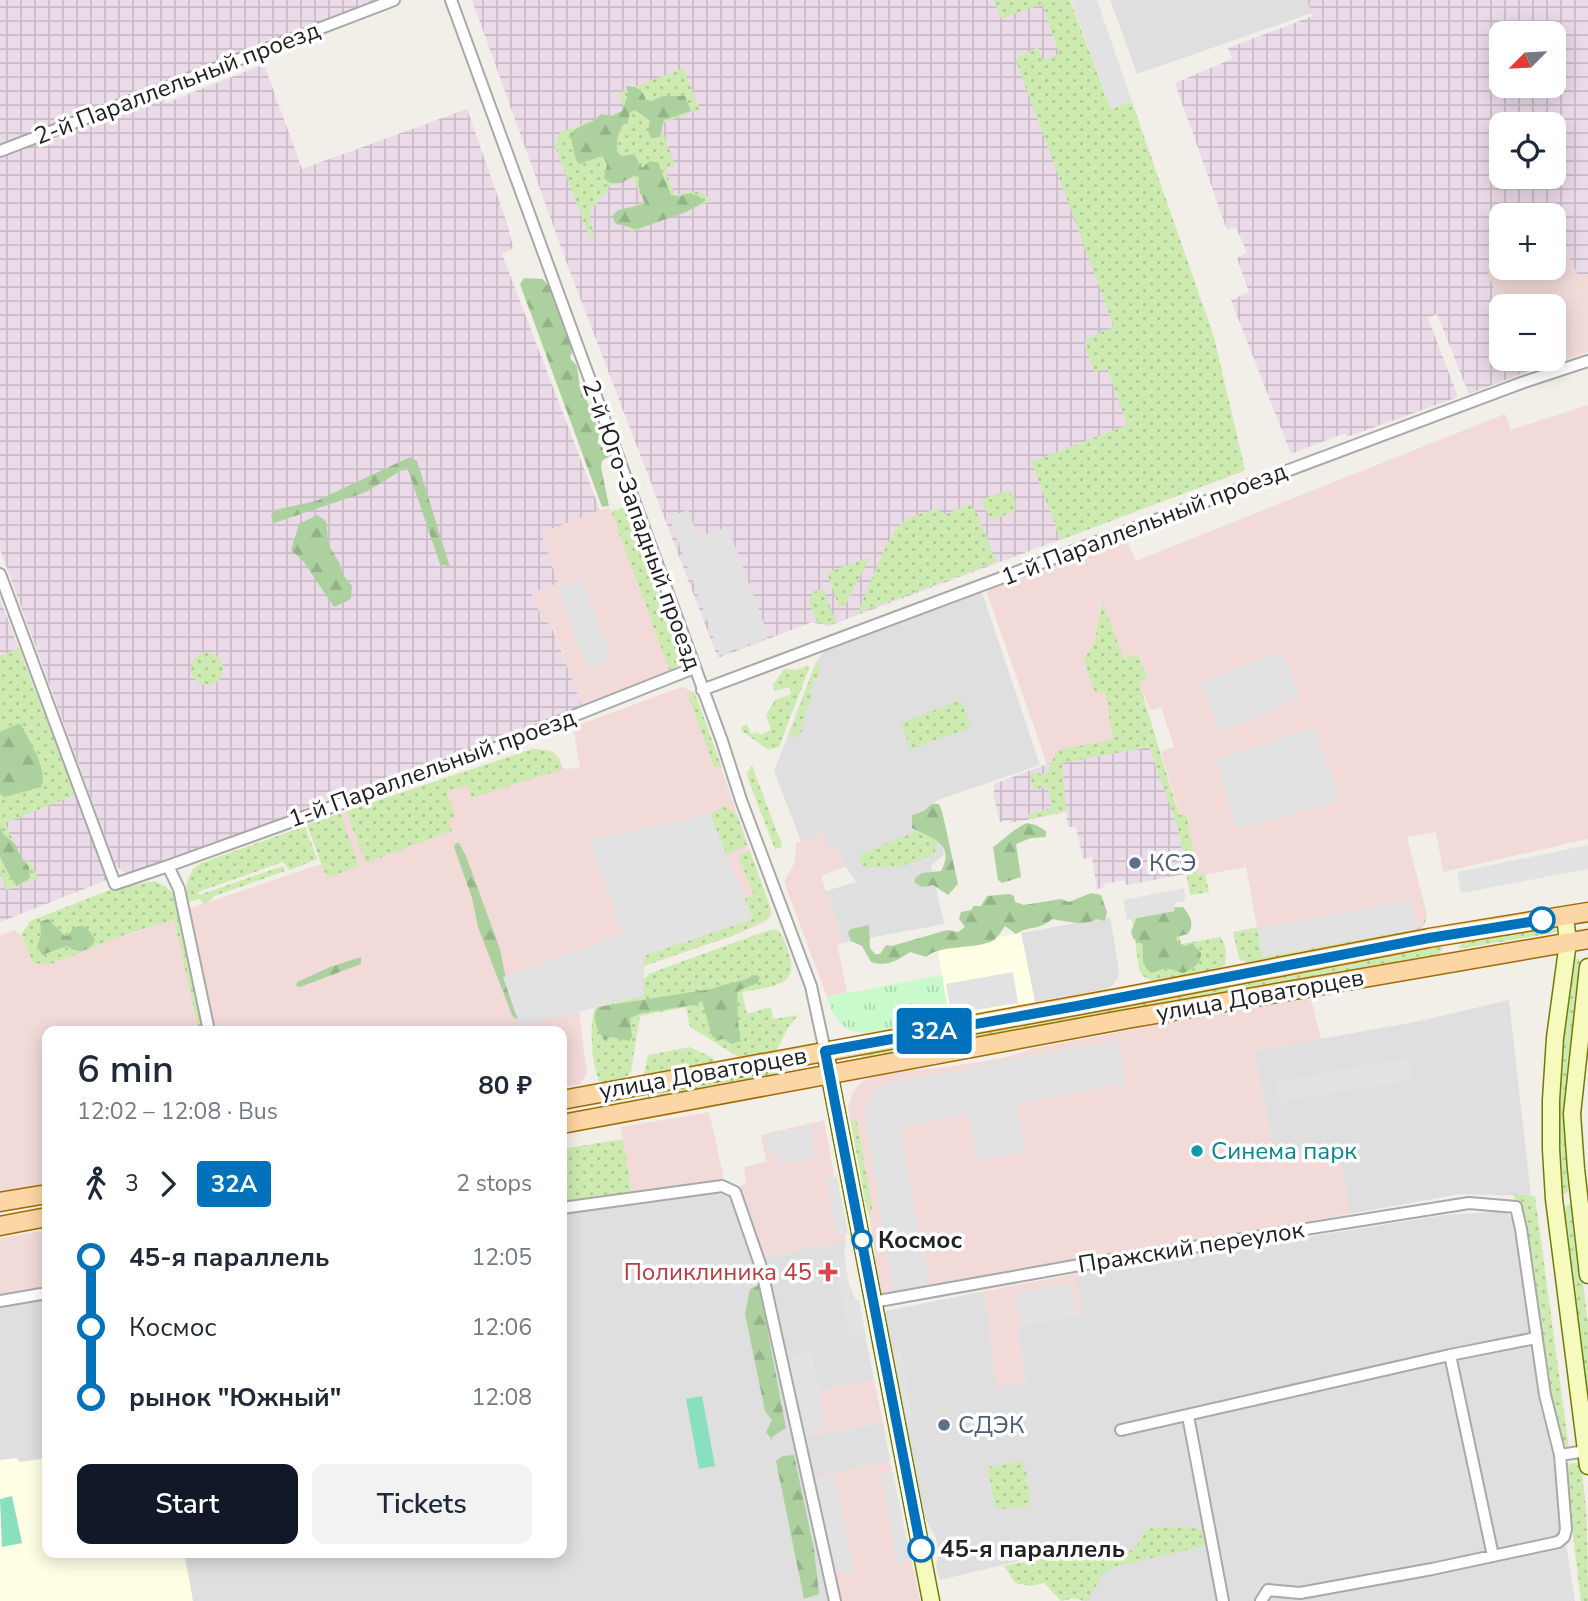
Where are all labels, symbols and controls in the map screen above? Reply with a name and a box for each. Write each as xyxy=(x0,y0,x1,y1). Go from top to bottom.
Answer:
street label: 2-й Параллельный проезд xyxy=(30,14,324,152)
north arrow xyxy=(1489,21,1566,98)
map controls xyxy=(1489,21,1566,371)
button: locate xyxy=(1489,112,1566,189)
button: + xyxy=(1489,203,1566,280)
button: − xyxy=(1489,294,1566,371)
street label: 2-й Юго-Западный проезд xyxy=(575,376,709,674)
street label: 1-й Параллельный проезд xyxy=(997,455,1291,593)
street label: 1-й Параллельный проезд xyxy=(284,701,580,835)
place label: КСЭ xyxy=(1149,847,1197,879)
marker: КСЭ xyxy=(1127,855,1143,871)
unlabelled marker xyxy=(1529,907,1555,933)
street label: улица Доваторцев xyxy=(1154,961,1366,1029)
line badge: 32A xyxy=(894,1008,974,1054)
text: 32A xyxy=(911,1015,957,1047)
street label: улица Доваторцев xyxy=(597,1039,809,1107)
text: 6 min xyxy=(77,1044,174,1095)
text: 80 ₽ xyxy=(478,1068,532,1103)
text: 12:02 – 12:08 · Bus xyxy=(77,1096,278,1127)
place label: Синема парк xyxy=(1211,1135,1357,1167)
marker: Синема парк xyxy=(1189,1143,1205,1159)
icon: walk xyxy=(77,1165,115,1203)
icon: forward xyxy=(149,1165,187,1203)
text: 3 xyxy=(125,1168,139,1199)
text: 32A xyxy=(211,1168,257,1200)
text: 2 stops xyxy=(456,1168,532,1199)
street label: Пражский переулок xyxy=(1076,1213,1307,1281)
place label: Космос xyxy=(878,1224,962,1256)
marker: Космос xyxy=(852,1230,872,1250)
text: 45-я параллель xyxy=(129,1240,329,1275)
text: 12:05 xyxy=(472,1242,532,1273)
place label: Поликлиника 45 xyxy=(624,1256,812,1288)
marker: Поликлиника 45 xyxy=(818,1262,838,1282)
text: Космос xyxy=(129,1310,217,1345)
text: 12:06 xyxy=(472,1312,532,1343)
text: рынок "Южный" xyxy=(129,1380,341,1415)
text: 12:08 xyxy=(472,1382,532,1413)
place label: СДЭК xyxy=(958,1409,1025,1441)
marker: СДЭК xyxy=(936,1417,952,1433)
button: Start xyxy=(77,1464,298,1544)
button: Tickets xyxy=(312,1464,532,1544)
place label: 45-я параллель xyxy=(940,1533,1125,1565)
marker: 45-я параллель xyxy=(908,1536,934,1562)

